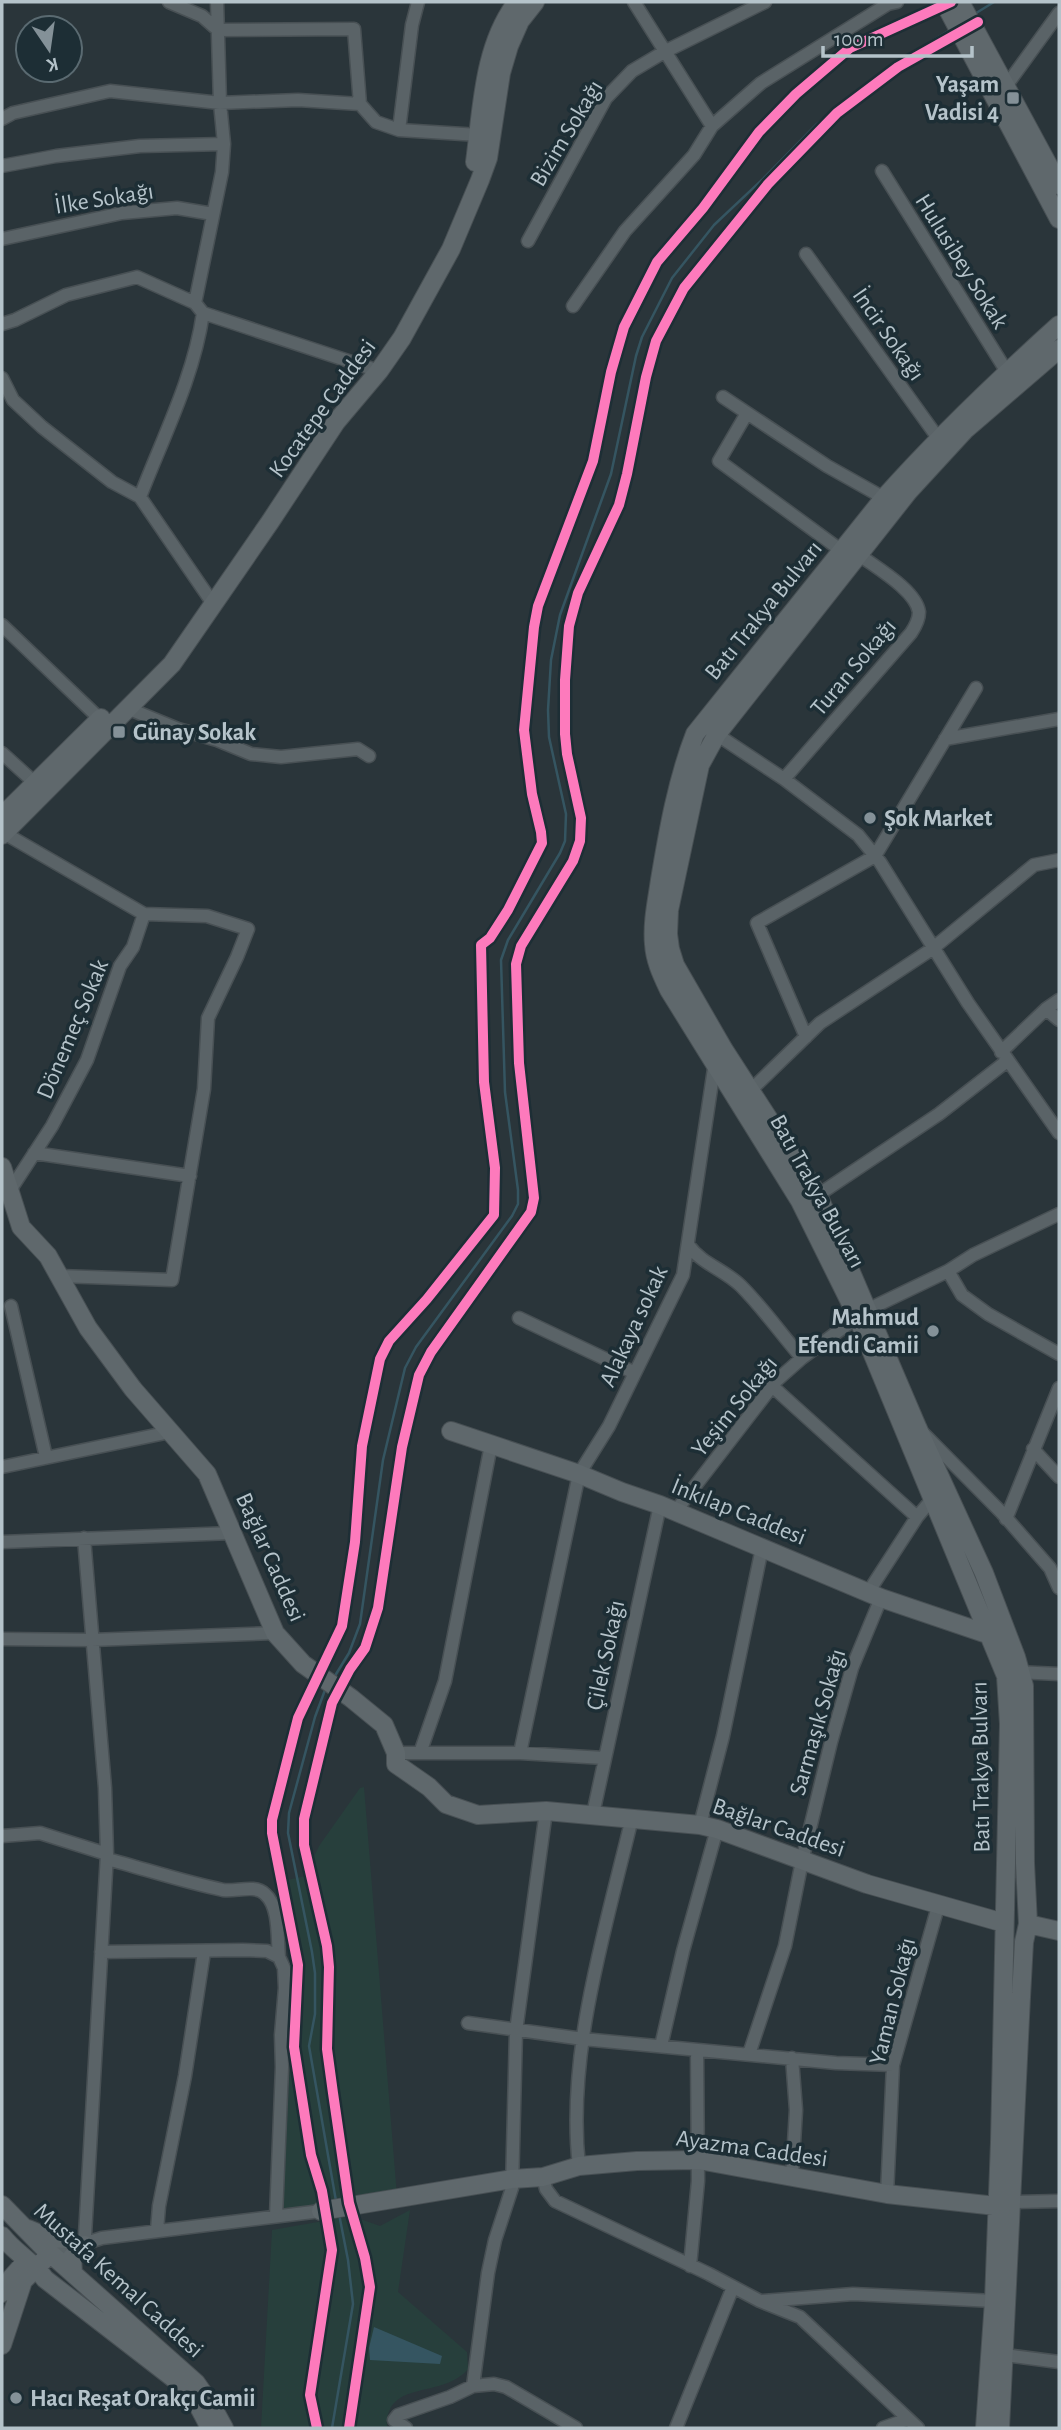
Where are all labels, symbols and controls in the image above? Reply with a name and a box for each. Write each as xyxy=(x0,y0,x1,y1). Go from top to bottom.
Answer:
north arrow xyxy=(14,14,84,84)
scale bar xyxy=(823,14,972,58)
text: 100 m xyxy=(834,29,884,50)
text: K xyxy=(44,54,60,75)
place label: Yaşam Vadisi 4 xyxy=(925,73,999,125)
street label: Bizim Sokağı xyxy=(526,76,608,191)
marker: Yaşam Vadisi 4 xyxy=(1005,90,1021,106)
street label: İlke Sokağı xyxy=(53,178,155,219)
street label: Hulusibey Sokak xyxy=(910,190,1012,333)
street label: İncir Sokağı xyxy=(848,283,930,385)
street label: Kocatepe Caddesi xyxy=(265,335,381,482)
street label: Batı Trakya Bulvarı xyxy=(701,537,827,685)
street label: Turan Sokağı xyxy=(807,615,901,721)
place label: Günay Sokak xyxy=(133,721,256,745)
marker: Günay Sokak xyxy=(111,724,127,740)
place label: Şok Market xyxy=(884,807,992,831)
marker: Şok Market xyxy=(862,810,878,826)
street label: Dönemeç Sokak xyxy=(33,956,113,1103)
street label: Batı Trakya Bulvarı xyxy=(765,1111,869,1272)
street label: Alakaya sokak xyxy=(596,1262,672,1390)
place label: Mahmud Efendi Camii xyxy=(797,1306,919,1358)
marker: Mahmud Efendi Camii xyxy=(925,1323,941,1339)
street label: Yeşim Sokağı xyxy=(687,1352,782,1461)
street label: İnkılap Caddesi xyxy=(668,1473,810,1550)
street label: Bağlar Caddesi xyxy=(231,1489,309,1625)
street label: Çilek Sokağı xyxy=(583,1598,629,1712)
street label: Sarmaşık Sokağı xyxy=(786,1646,850,1798)
street label: Batı Trakya Bulvarı xyxy=(968,1681,994,1853)
street label: Bağlar Caddesi xyxy=(709,1794,848,1862)
street label: Yaman Sokağı xyxy=(866,1935,920,2067)
street label: Ayazma Caddesi xyxy=(675,2126,829,2171)
street label: Mustafa Kemal Caddesi xyxy=(29,2199,207,2363)
place label: Hacı Reşat Orakçı Camii xyxy=(30,2387,256,2411)
marker: Hacı Reşat Orakçı Camii xyxy=(8,2390,24,2406)

